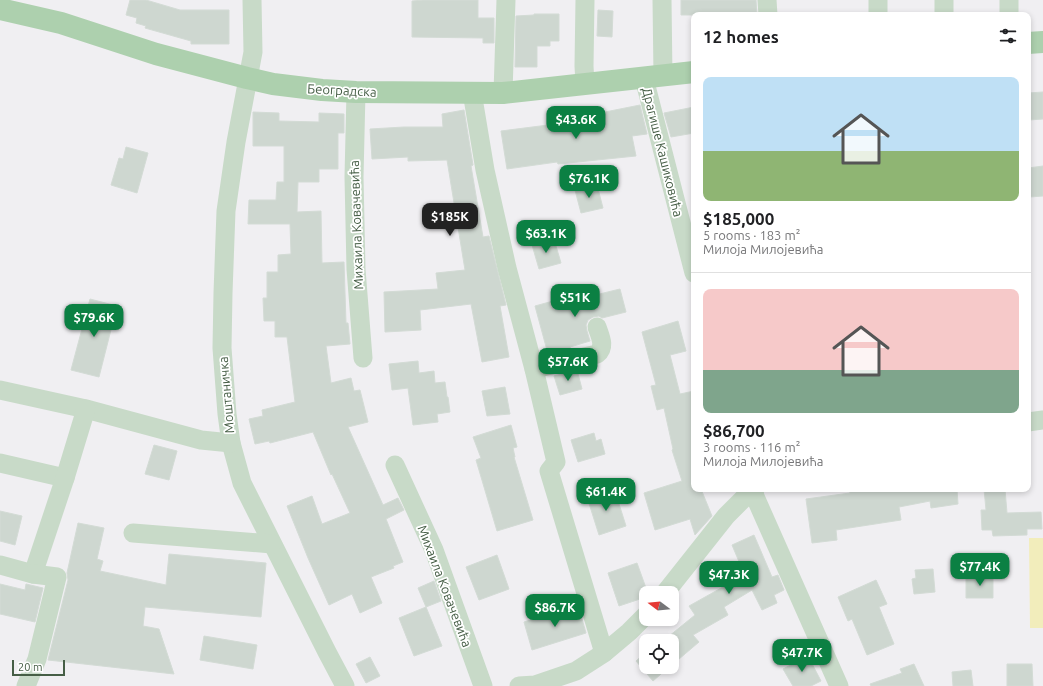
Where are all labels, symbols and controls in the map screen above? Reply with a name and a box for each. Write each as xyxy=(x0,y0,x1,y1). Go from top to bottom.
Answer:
icon: filters xyxy=(997,25,1019,47)
text: 12 homes xyxy=(703,27,779,46)
street label: Београдска xyxy=(307,81,377,99)
street label: Драгише Кашиковића xyxy=(640,86,686,218)
icon: home xyxy=(825,103,897,175)
pin: $43.6K xyxy=(543,106,609,140)
text: $43.6K xyxy=(555,112,597,126)
street label: Михаила Ковачевића xyxy=(347,160,365,290)
pin: $76.1K xyxy=(556,165,622,199)
text: $76.1K xyxy=(568,171,610,185)
pin: $185K xyxy=(422,203,478,237)
text: $185K xyxy=(431,209,469,223)
text: $185,000 xyxy=(703,209,774,228)
pin: $63.1K xyxy=(513,220,579,254)
text: $63.1K xyxy=(525,226,567,240)
text: 5 rooms · 183 m² xyxy=(703,228,800,242)
text: Милоја Милојевића xyxy=(703,242,824,256)
pin: $51K xyxy=(551,284,599,318)
text: $51K xyxy=(560,290,590,304)
pin: $79.6K xyxy=(61,304,127,338)
text: $79.6K xyxy=(73,310,115,324)
icon: home xyxy=(825,315,897,387)
pin: $57.6K xyxy=(535,348,601,382)
text: $57.6K xyxy=(547,354,589,368)
street label: Моштаничка xyxy=(216,356,236,434)
text: $86,700 xyxy=(703,421,765,440)
text: 3 rooms · 116 m² xyxy=(703,440,800,454)
text: Милоја Милојевића xyxy=(703,454,824,468)
pin: $61.4K xyxy=(573,478,639,512)
text: $61.4K xyxy=(585,484,627,498)
street label: Михаила Ковачевића xyxy=(415,523,475,649)
pin: $77.4K xyxy=(947,553,1013,587)
text: $77.4K xyxy=(959,559,1001,573)
pin: $47.3K xyxy=(696,561,762,595)
text: $47.3K xyxy=(708,567,750,581)
north arrow xyxy=(639,586,679,626)
map controls xyxy=(639,586,679,674)
pin: $86.7K xyxy=(522,594,588,628)
text: $86.7K xyxy=(534,600,576,614)
button: locate xyxy=(639,634,679,674)
pin: $47.7K xyxy=(769,639,835,673)
text: $47.7K xyxy=(781,645,823,659)
scale bar xyxy=(12,658,65,677)
text: 20 m xyxy=(18,661,42,673)

